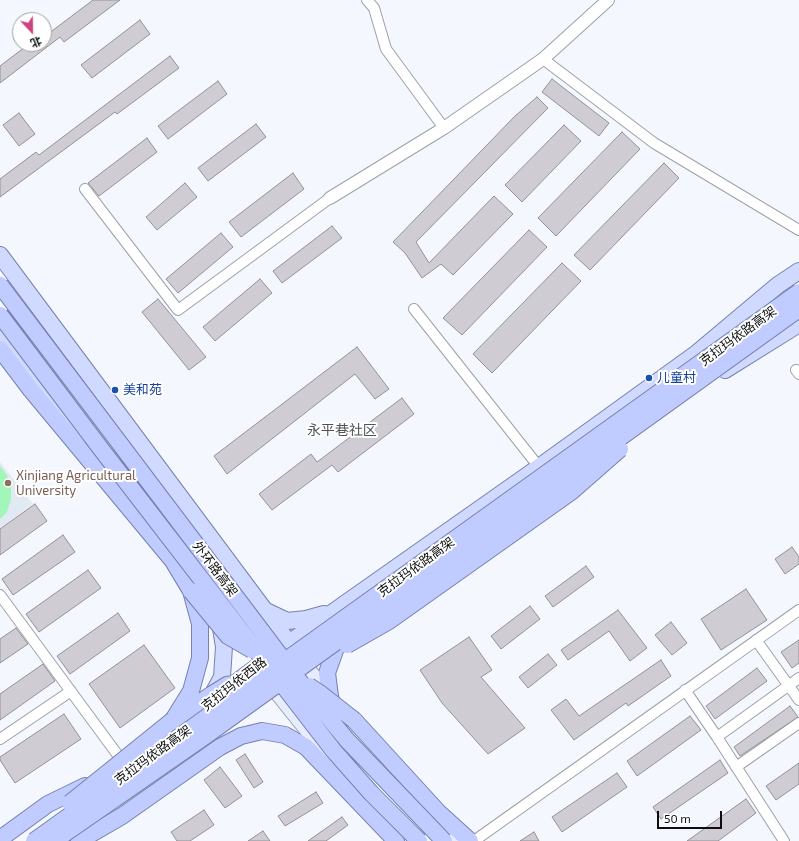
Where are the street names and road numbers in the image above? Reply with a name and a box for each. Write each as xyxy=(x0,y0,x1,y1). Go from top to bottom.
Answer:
street label: 克拉玛依路高架 xyxy=(697,303,779,369)
street label: 克拉玛依路高架 xyxy=(375,534,457,600)
street label: 外环路高架 xyxy=(189,538,241,600)
street label: 克拉玛依西路 xyxy=(198,654,270,714)
street label: 克拉玛依路高架 xyxy=(112,722,194,788)

